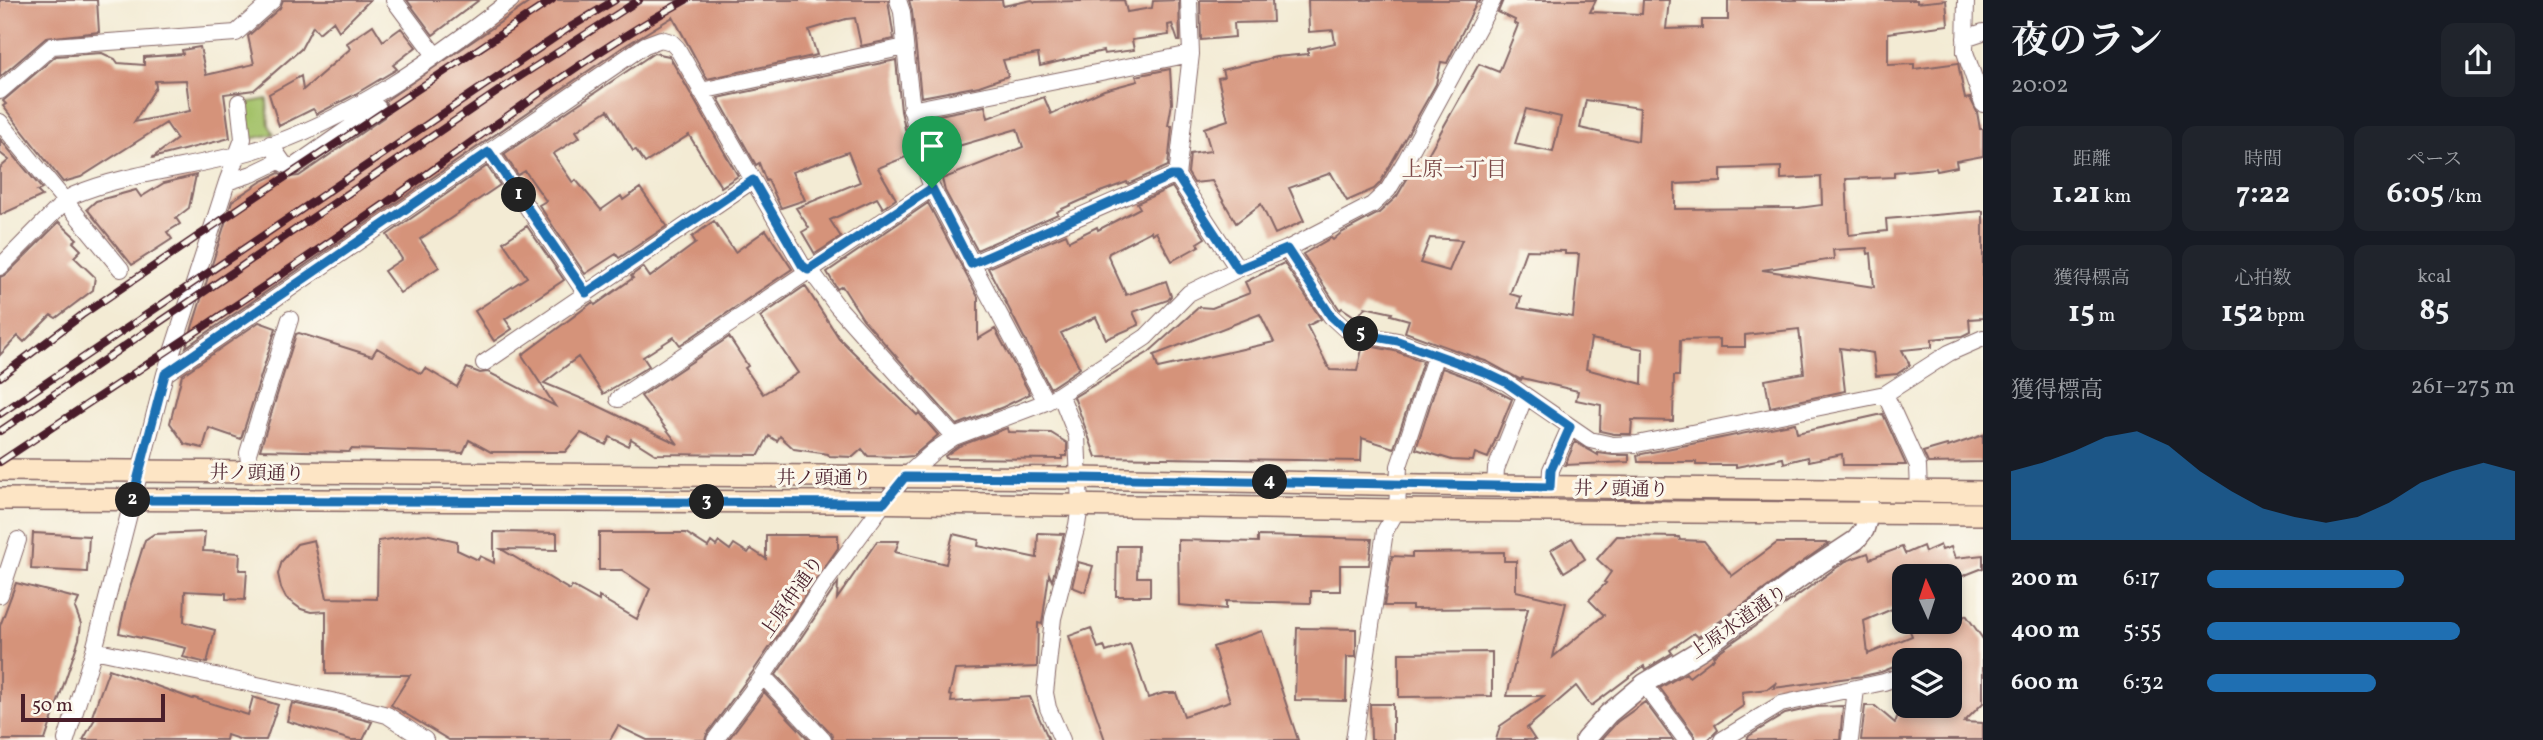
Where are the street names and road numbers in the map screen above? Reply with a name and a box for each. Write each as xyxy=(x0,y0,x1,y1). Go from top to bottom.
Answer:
street label: 井ノ頭通り xyxy=(209,460,305,488)
street label: 井ノ頭通り xyxy=(776,466,872,492)
street label: 井ノ頭通り xyxy=(1573,476,1669,504)
street label: 上原仲通り xyxy=(755,551,831,644)
street label: 上原水道通り xyxy=(1685,579,1793,666)

